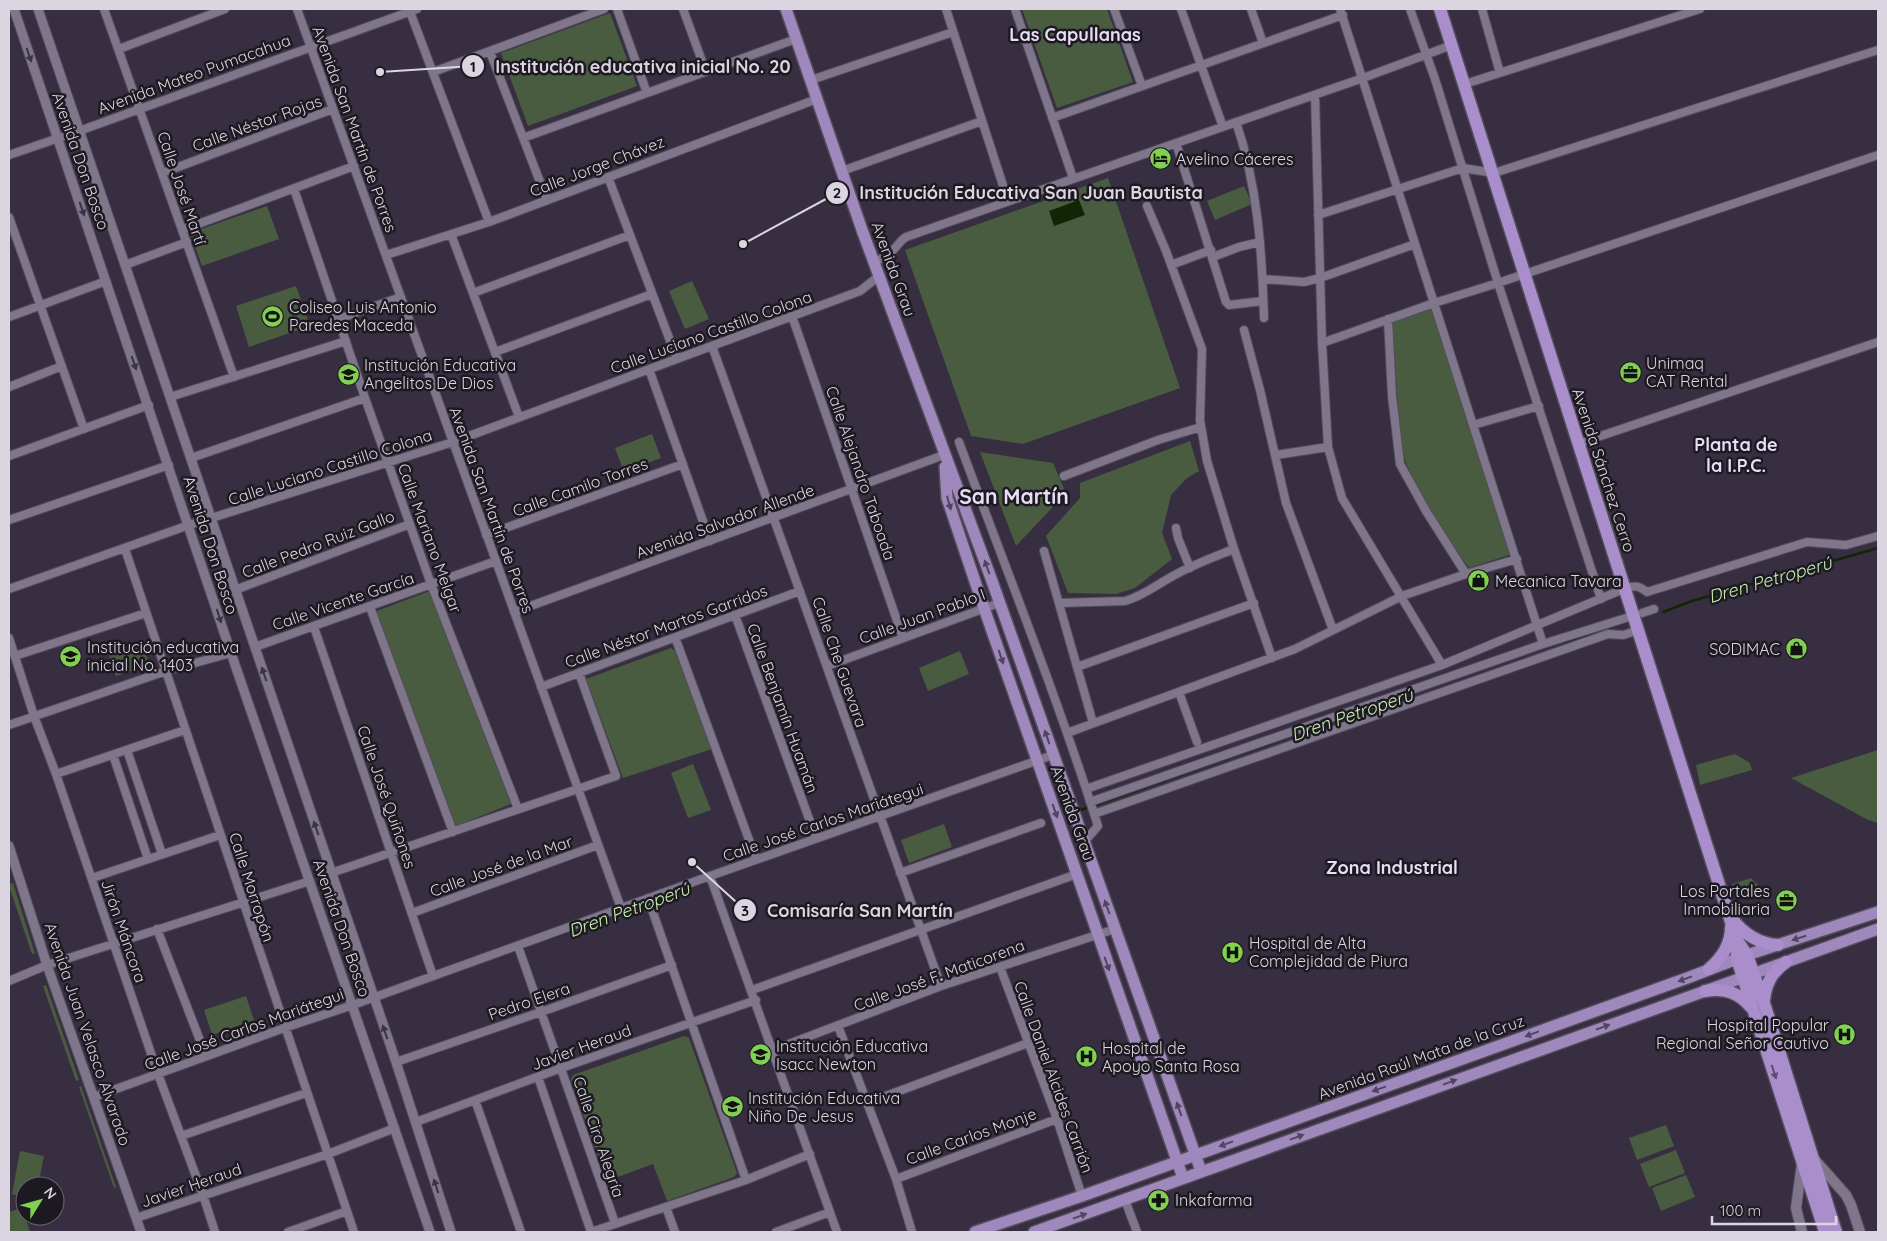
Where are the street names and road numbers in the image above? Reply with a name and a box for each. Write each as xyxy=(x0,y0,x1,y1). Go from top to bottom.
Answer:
street label: Avenida San Martín de Porres xyxy=(308,23,402,235)
street label: Avenida Mateo Pumacahua xyxy=(95,30,293,118)
street label: Avenida Don Bosco xyxy=(48,90,114,232)
street label: Calle Néstor Rojas xyxy=(190,90,324,156)
street label: Calle José Martí xyxy=(153,129,211,248)
street label: Calle Jorge Chávez xyxy=(527,131,667,201)
street label: Avenida Grau xyxy=(868,219,920,319)
street label: Calle Luciano Castillo Colona xyxy=(607,286,815,378)
street label: Calle Alejandro Taboada xyxy=(822,383,900,563)
street label: Avenida Sánchez Cerro xyxy=(1568,385,1640,555)
street label: Avenida San Martín de Porres xyxy=(445,404,539,616)
street label: Calle Luciano Castillo Colona xyxy=(226,425,434,509)
street label: Calle Camilo Torres xyxy=(510,453,650,521)
street label: Calle Mariano Melgar xyxy=(394,460,466,616)
street label: Avenida Don Bosco xyxy=(179,473,243,617)
street label: Avenida Salvador Allende xyxy=(633,479,817,563)
street label: Calle Pedro Ruiz Gallo xyxy=(239,506,397,582)
street label: Calle Vicente García xyxy=(270,567,416,635)
street label: Calle Néstor Martos Garridos xyxy=(562,580,770,672)
street label: Calle Juan Pablo I xyxy=(856,584,988,648)
street label: Calle Che Guevara xyxy=(808,594,872,730)
street label: Calle Benjamín Huamán xyxy=(743,620,823,796)
street label: Calle José Quiñones xyxy=(353,723,421,871)
street label: Avenida Grau xyxy=(1047,763,1099,863)
street label: Calle José Carlos Mariátegui xyxy=(720,778,926,866)
street label: Calle Morropón xyxy=(225,830,279,944)
street label: Calle José de la Mar xyxy=(427,831,575,901)
street label: Avenida Don Bosco xyxy=(309,857,375,999)
street label: Jirón Máncora xyxy=(97,877,151,985)
street label: Avenida Juan Velasco Alvarado xyxy=(40,920,136,1148)
street label: Calle José F. Maticorena xyxy=(851,935,1027,1015)
street label: Pedro Elera xyxy=(485,978,573,1024)
street label: Calle Daniel Alcides Carrión xyxy=(1010,978,1098,1176)
street label: Calle José Carlos Mariátegui xyxy=(142,984,346,1074)
street label: Avenida Raúl Mata de la Cruz xyxy=(1315,1010,1527,1104)
street label: Javier Heraud xyxy=(528,1020,634,1074)
street label: Calle Ciro Alegría xyxy=(569,1074,629,1200)
street label: Calle Carlos Monje xyxy=(903,1103,1039,1169)
street label: Javier Heraud xyxy=(138,1158,244,1212)

